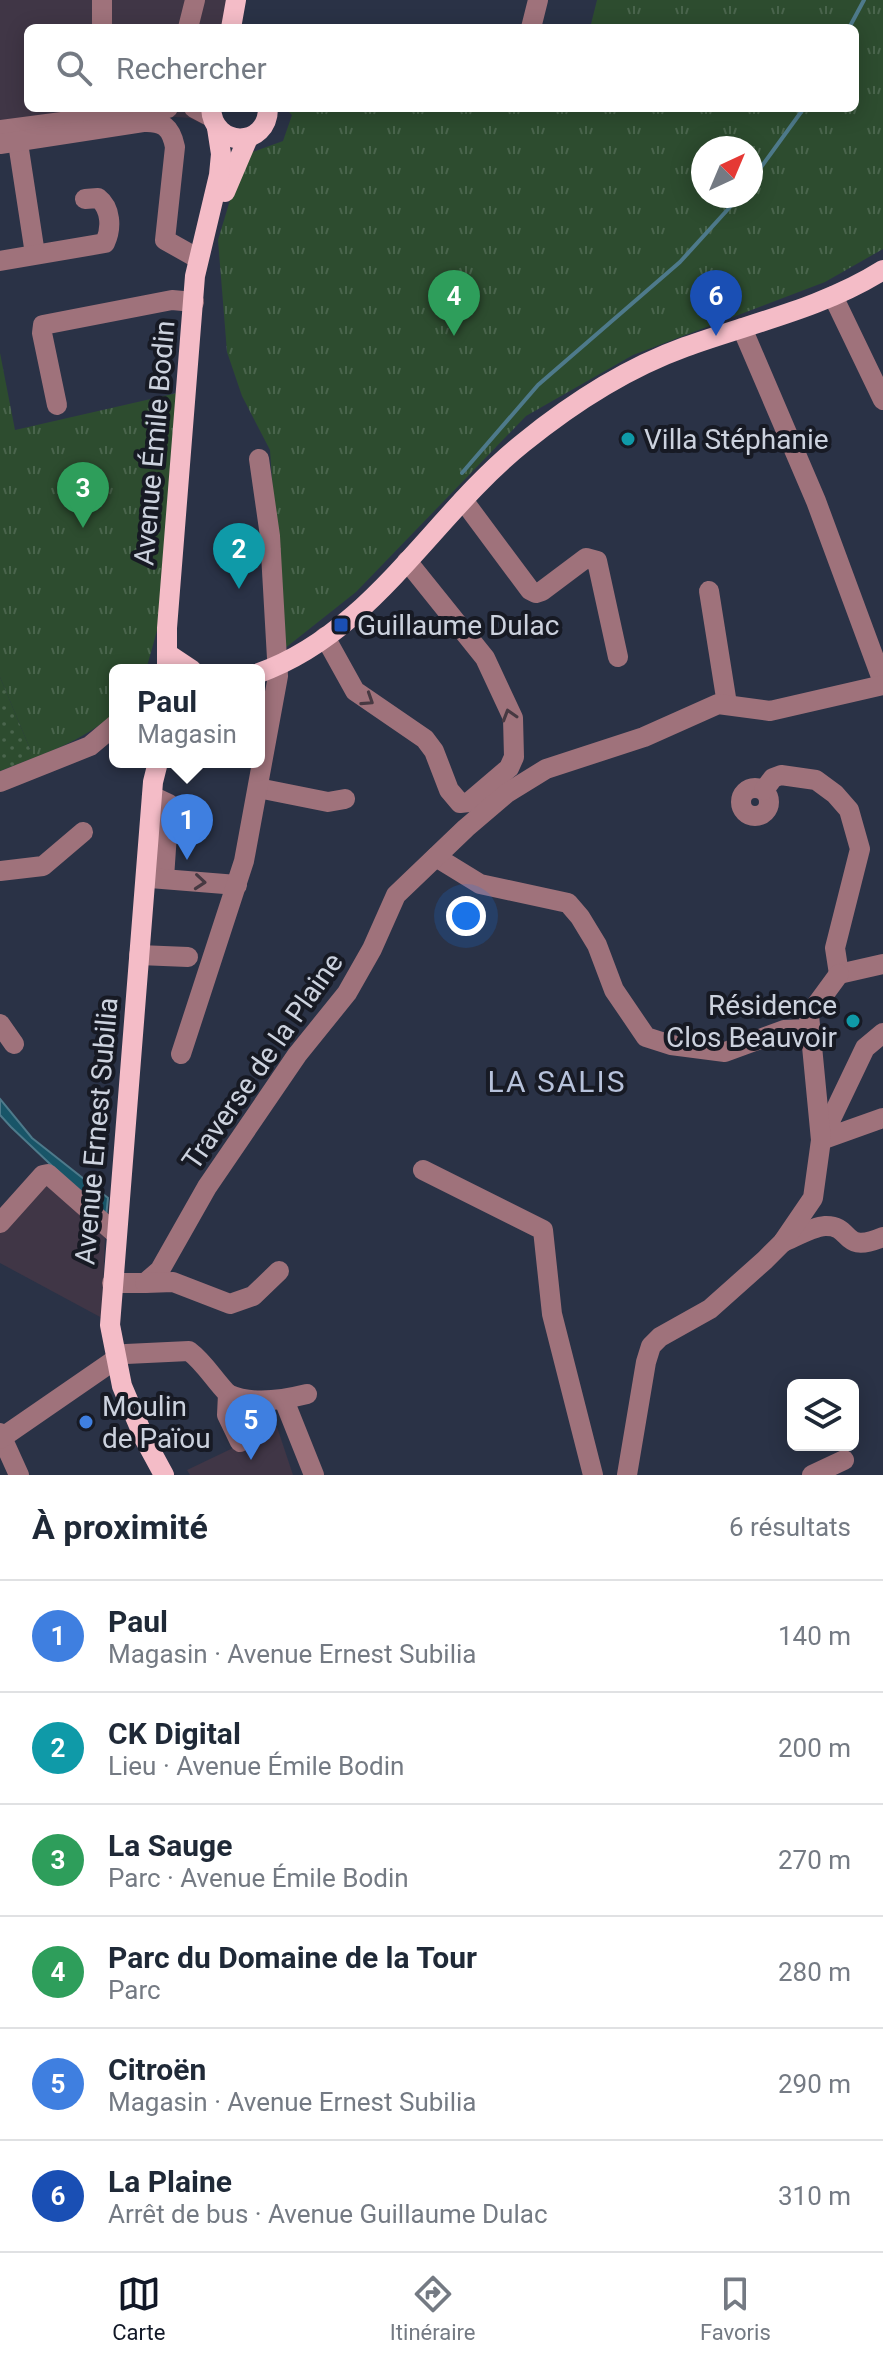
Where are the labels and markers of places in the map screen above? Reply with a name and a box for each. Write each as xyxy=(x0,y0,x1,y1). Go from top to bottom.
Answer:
pin: 4 xyxy=(428,270,480,336)
pin: 6 xyxy=(690,270,742,336)
place label: Villa Stéphanie xyxy=(644,423,829,456)
marker: Villa Stéphanie xyxy=(619,430,637,448)
pin: 3 xyxy=(57,462,109,528)
pin: 2 xyxy=(213,523,265,589)
place label: Guillaume Dulac xyxy=(357,609,559,642)
marker: Guillaume Dulac xyxy=(332,616,350,634)
pin: 1 xyxy=(161,794,213,860)
place label: Résidence Clos Beauvoir xyxy=(666,989,838,1054)
marker: Résidence Clos Beauvoir xyxy=(844,1012,862,1030)
place label: Moulin de Païou xyxy=(102,1390,211,1455)
pin: 5 xyxy=(225,1394,277,1460)
marker: Moulin de Païou xyxy=(77,1413,95,1431)

